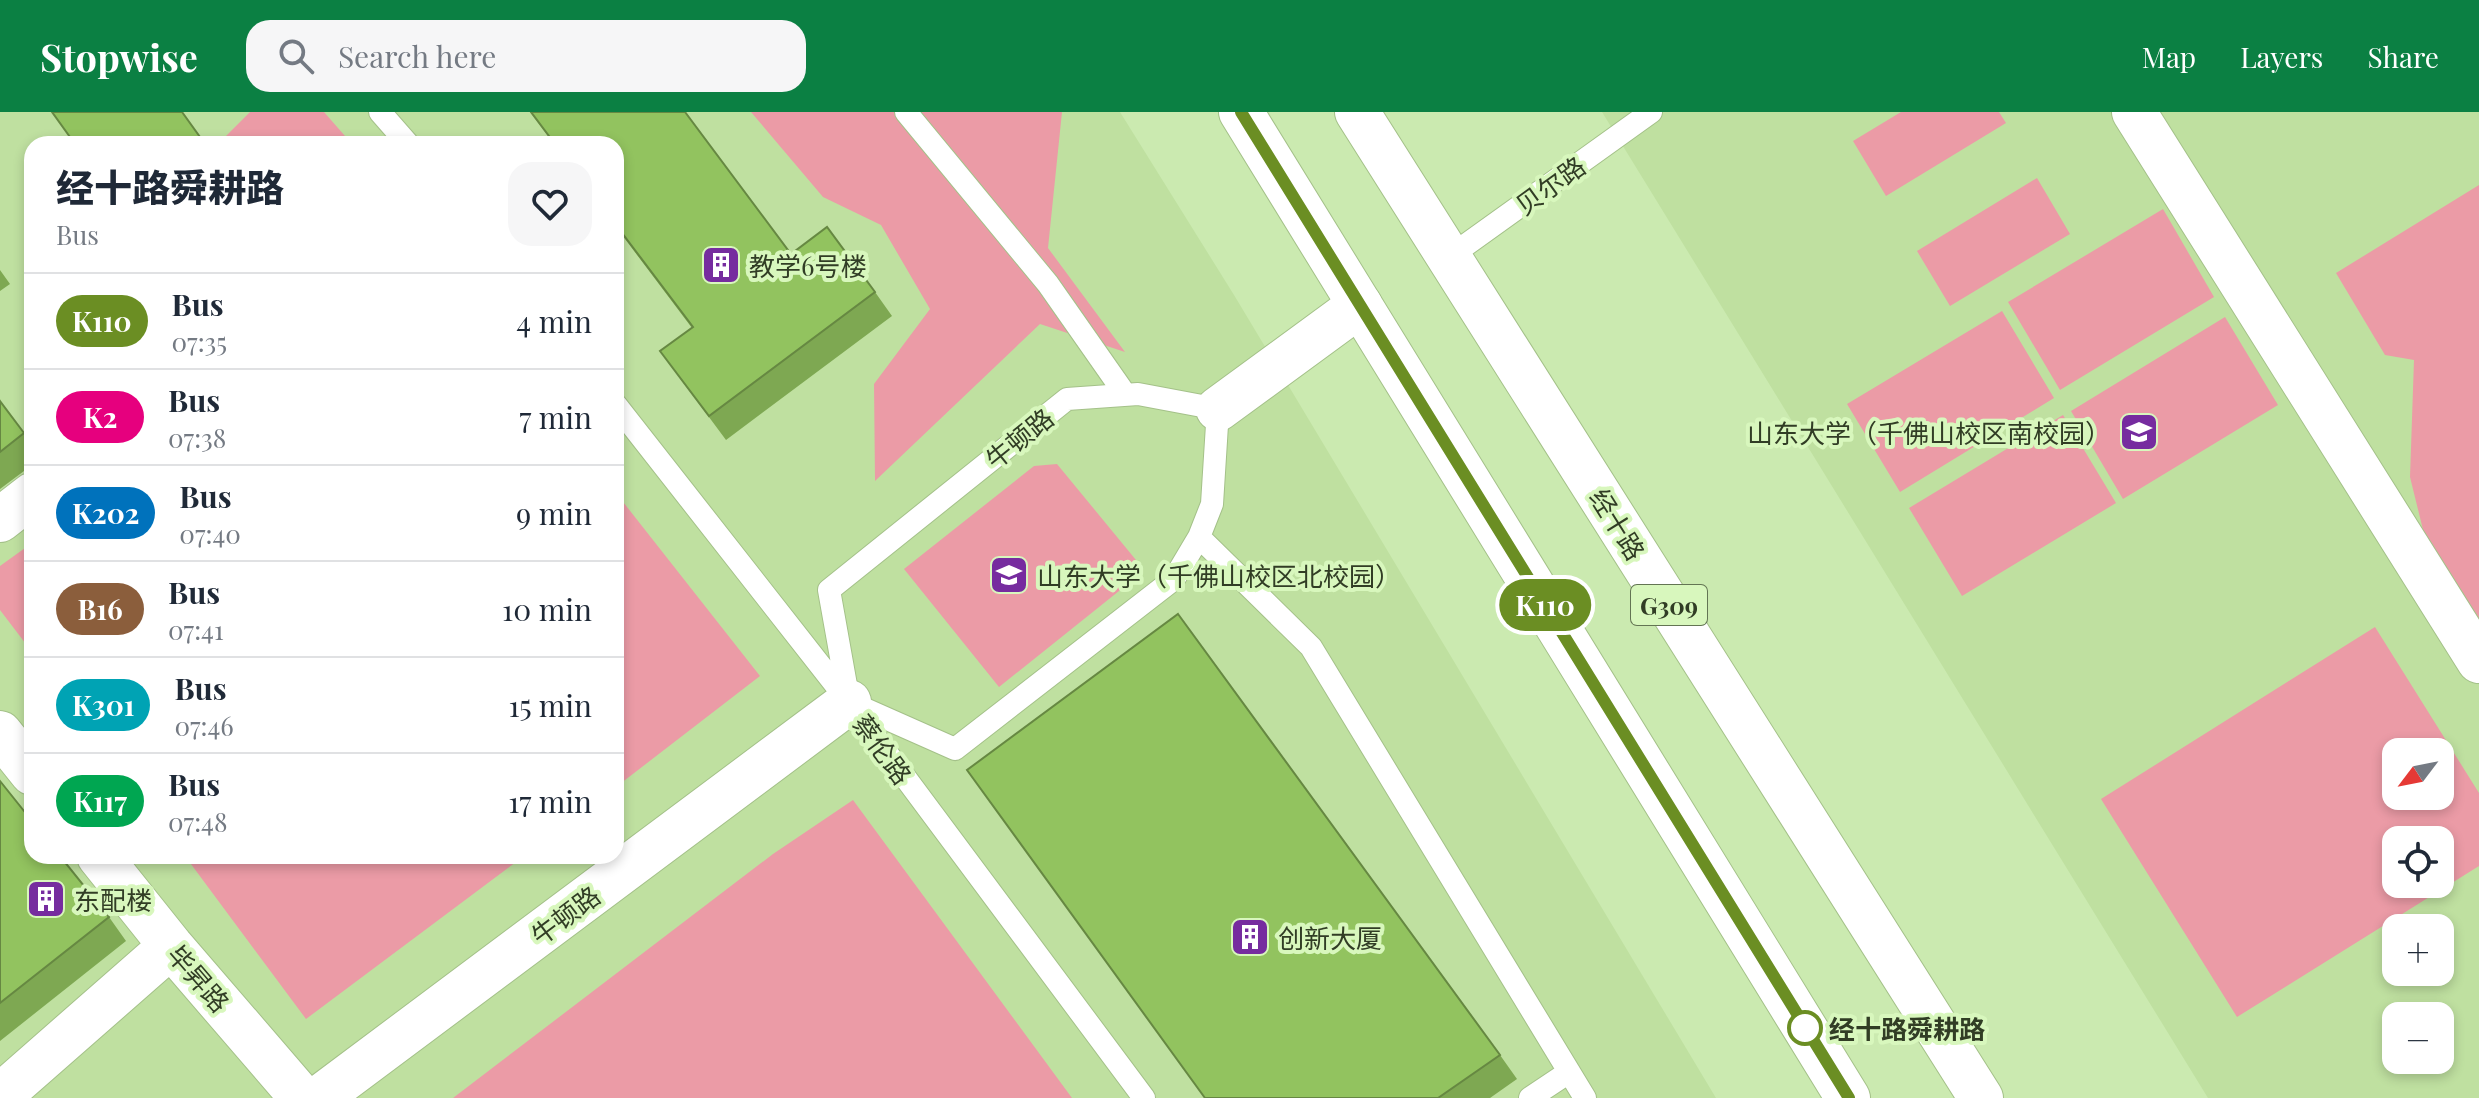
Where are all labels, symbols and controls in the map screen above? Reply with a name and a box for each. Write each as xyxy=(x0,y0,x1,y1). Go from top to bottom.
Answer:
search box xyxy=(246,20,806,92)
text: Stopwise xyxy=(40,31,198,82)
icon: search xyxy=(274,34,318,78)
text: Search here xyxy=(338,36,497,76)
text: Map xyxy=(2142,38,2196,75)
text: Layers xyxy=(2240,38,2323,75)
text: Share xyxy=(2367,38,2439,75)
street label: 贝尔路 xyxy=(1508,148,1592,222)
text: 经十路舜耕路 xyxy=(56,161,284,212)
button: heart xyxy=(508,162,592,246)
text: Bus xyxy=(56,217,99,252)
building icon: 教学6号楼 xyxy=(700,244,742,286)
place label: 教学6号楼 xyxy=(749,248,866,283)
text: Bus xyxy=(172,284,224,324)
text: 4 min xyxy=(516,301,592,341)
text: K110 xyxy=(72,302,132,339)
text: 07:35 xyxy=(172,324,227,359)
text: Bus xyxy=(168,380,220,420)
text: 7 min xyxy=(519,397,592,437)
text: K2 xyxy=(83,398,117,435)
street label: 牛顿路 xyxy=(978,400,1060,476)
school or university icon: 山东大学（千佛山校区南校园） xyxy=(2118,411,2160,453)
place label: 山东大学（千佛山校区南校园） xyxy=(1747,415,2111,450)
text: 07:38 xyxy=(168,420,226,455)
text: Bus xyxy=(179,476,232,516)
street label: 经十路 xyxy=(1582,482,1654,566)
text: 9 min xyxy=(516,493,592,533)
text: K202 xyxy=(72,494,139,531)
text: 07:40 xyxy=(179,516,241,551)
school or university icon: 山东大学（千佛山校区北校园） xyxy=(988,554,1030,596)
place label: 山东大学（千佛山校区北校园） xyxy=(1037,558,1401,593)
text: Bus xyxy=(168,572,220,612)
line badge: K110 xyxy=(1489,579,1601,631)
road number: G309 xyxy=(1631,585,1707,625)
text: K110 xyxy=(1515,586,1575,623)
text: 10 min xyxy=(502,589,592,629)
text: B16 xyxy=(77,590,123,627)
text: 07:41 xyxy=(168,612,224,647)
text: Bus xyxy=(174,668,227,708)
text: 15 min xyxy=(508,685,592,725)
text: K301 xyxy=(72,686,134,723)
street label: 蔡伦路 xyxy=(846,707,920,791)
text: 07:46 xyxy=(174,708,234,743)
north arrow xyxy=(2382,738,2454,810)
map controls xyxy=(2382,738,2454,1074)
text: Bus xyxy=(168,764,220,804)
text: 17 min xyxy=(508,781,592,821)
text: K117 xyxy=(73,782,127,819)
text: 07:48 xyxy=(168,804,227,839)
button: locate xyxy=(2382,826,2454,898)
building icon: 东配楼 xyxy=(25,878,67,920)
street label: 牛顿路 xyxy=(523,878,607,952)
place label: 东配楼 xyxy=(74,882,152,917)
button: + xyxy=(2382,914,2454,986)
building icon: 创新大厦 xyxy=(1229,916,1271,958)
place label: 创新大厦 xyxy=(1278,920,1382,955)
street label: 毕昇路 xyxy=(160,937,238,1019)
button: − xyxy=(2382,1002,2454,1074)
marker: 经十路舜耕路 xyxy=(1788,1011,1822,1045)
place label: 经十路舜耕路 xyxy=(1829,1011,1985,1046)

